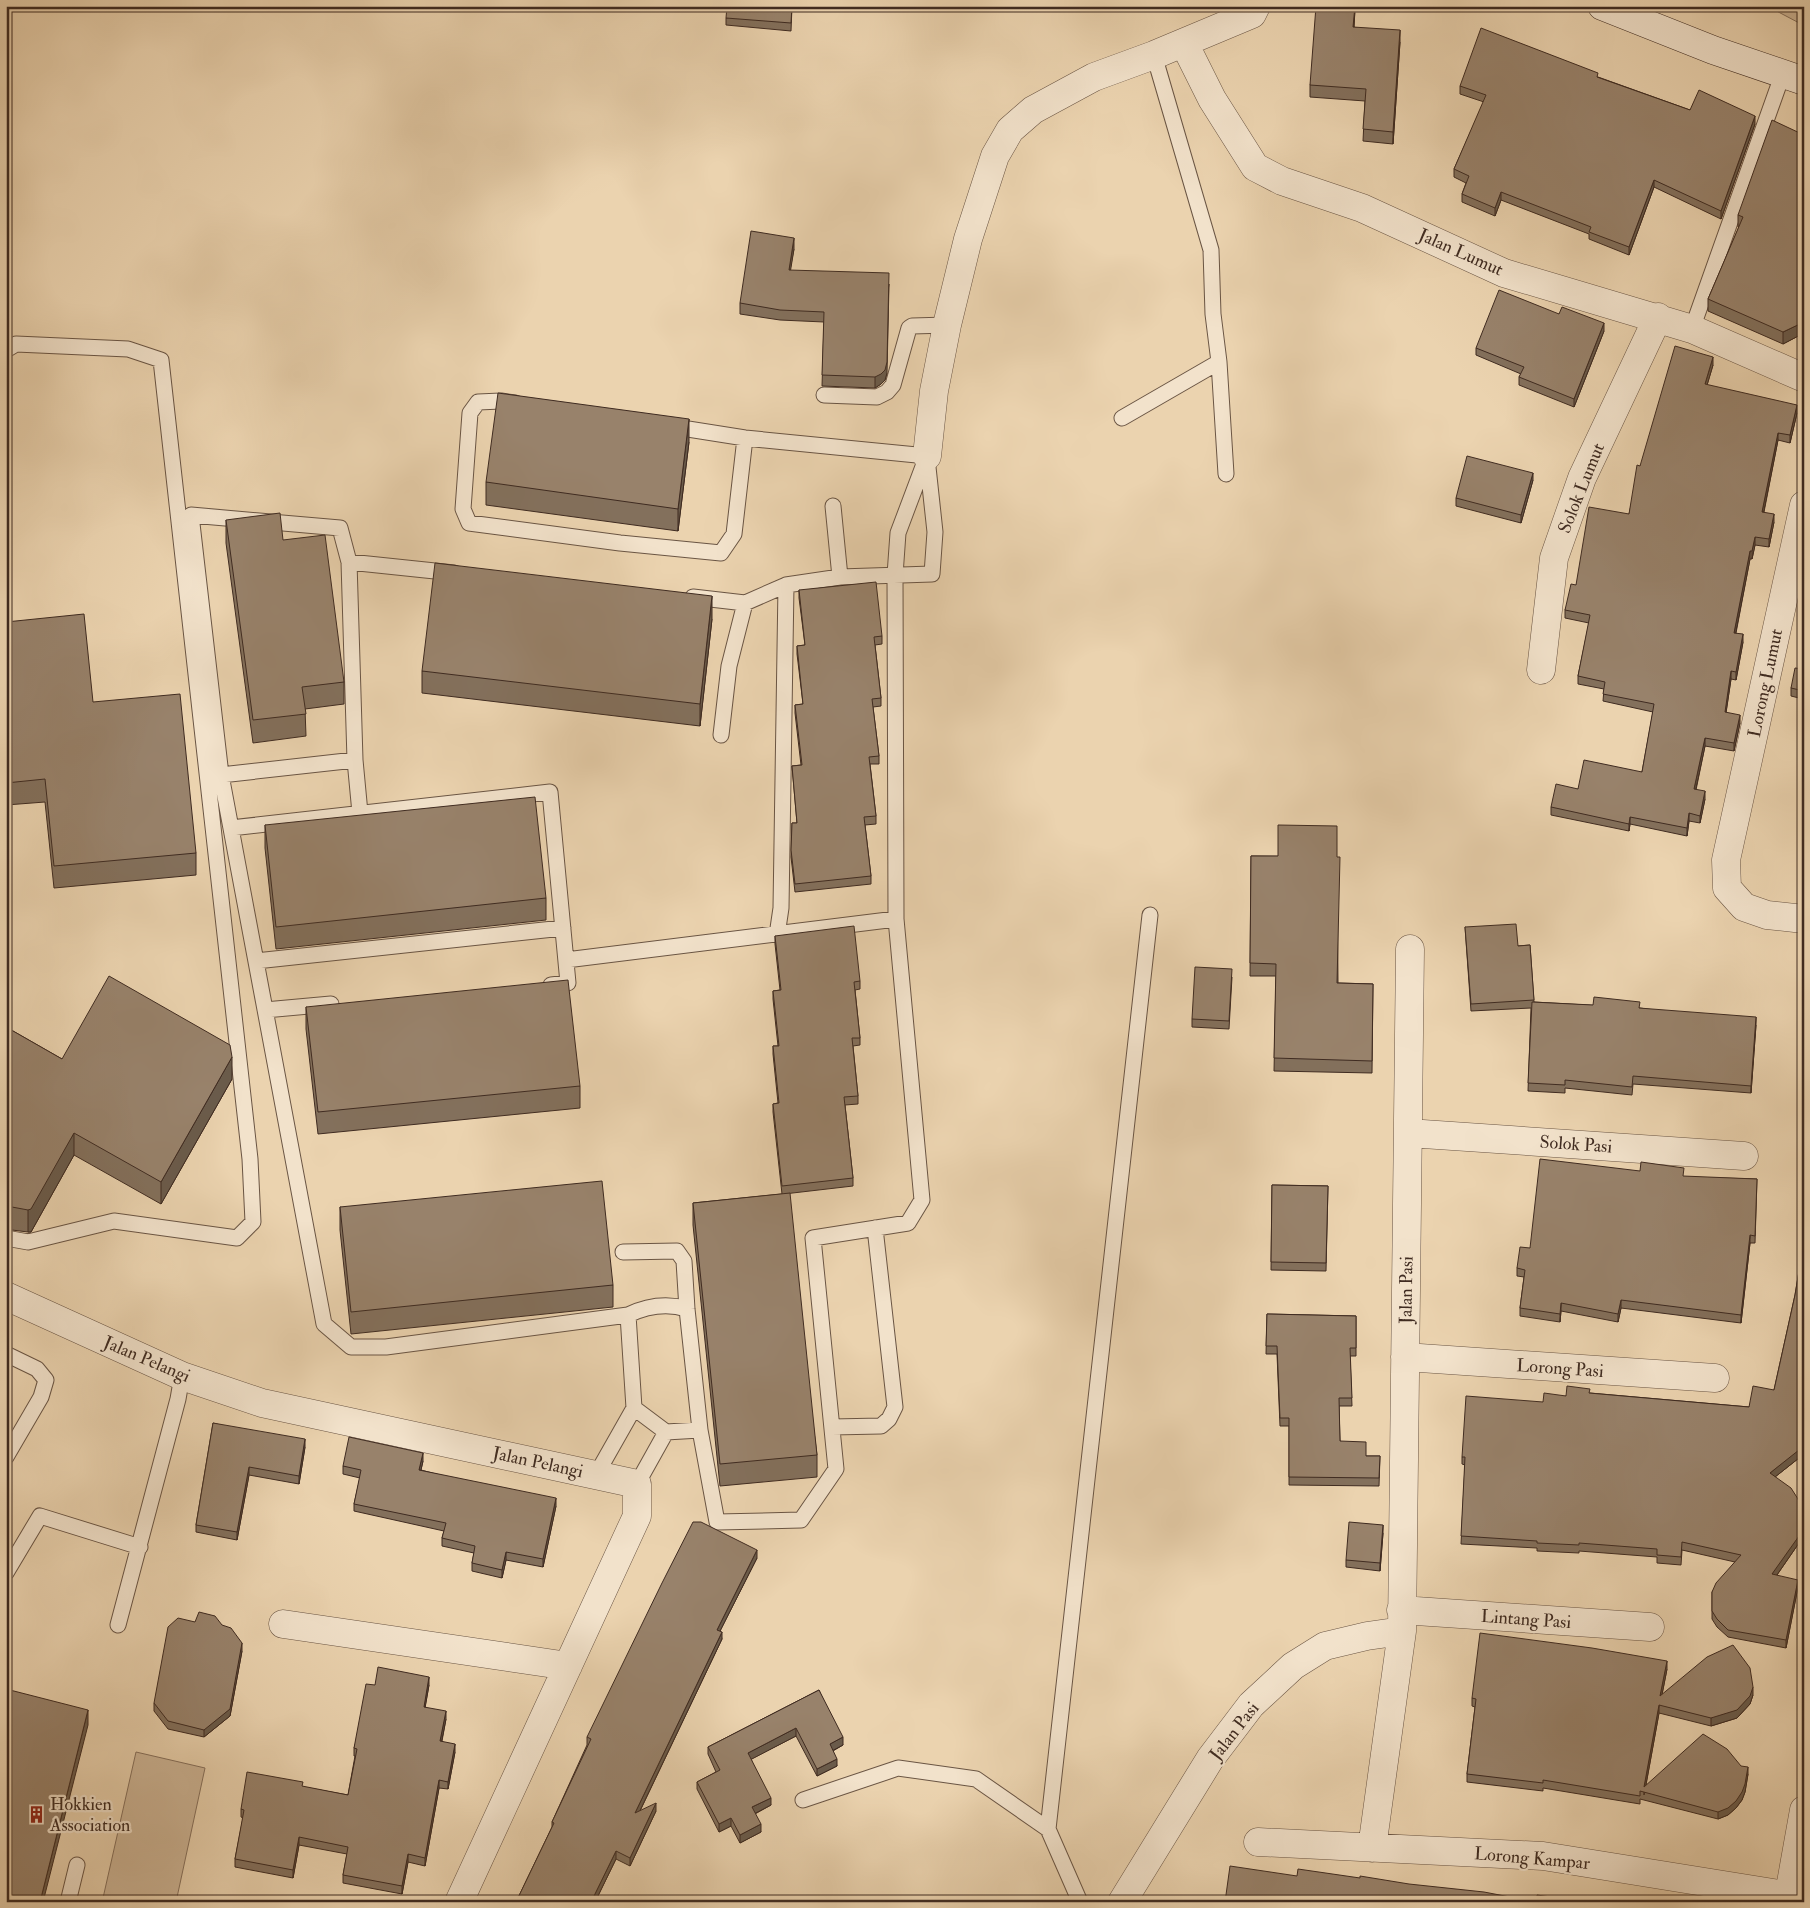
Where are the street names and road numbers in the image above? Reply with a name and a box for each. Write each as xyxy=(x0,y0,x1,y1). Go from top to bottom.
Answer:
street label: Jalan Lumut xyxy=(1414,223,1507,281)
street label: Solok Lumut xyxy=(1553,440,1610,537)
street label: Lorong Lumut xyxy=(1743,627,1788,739)
street label: Solok Pasi xyxy=(1539,1130,1613,1159)
street label: Jalan Pasi xyxy=(1394,1256,1419,1325)
street label: Jalan Pelangi xyxy=(99,1331,194,1388)
street label: Lorong Pasi xyxy=(1516,1354,1605,1383)
street label: Jalan Pelangi xyxy=(490,1441,585,1483)
street label: Lintang Pasi xyxy=(1480,1605,1572,1634)
street label: Jalan Pasi xyxy=(1204,1697,1264,1766)
street label: Lorong Kampar xyxy=(1473,1842,1591,1875)

